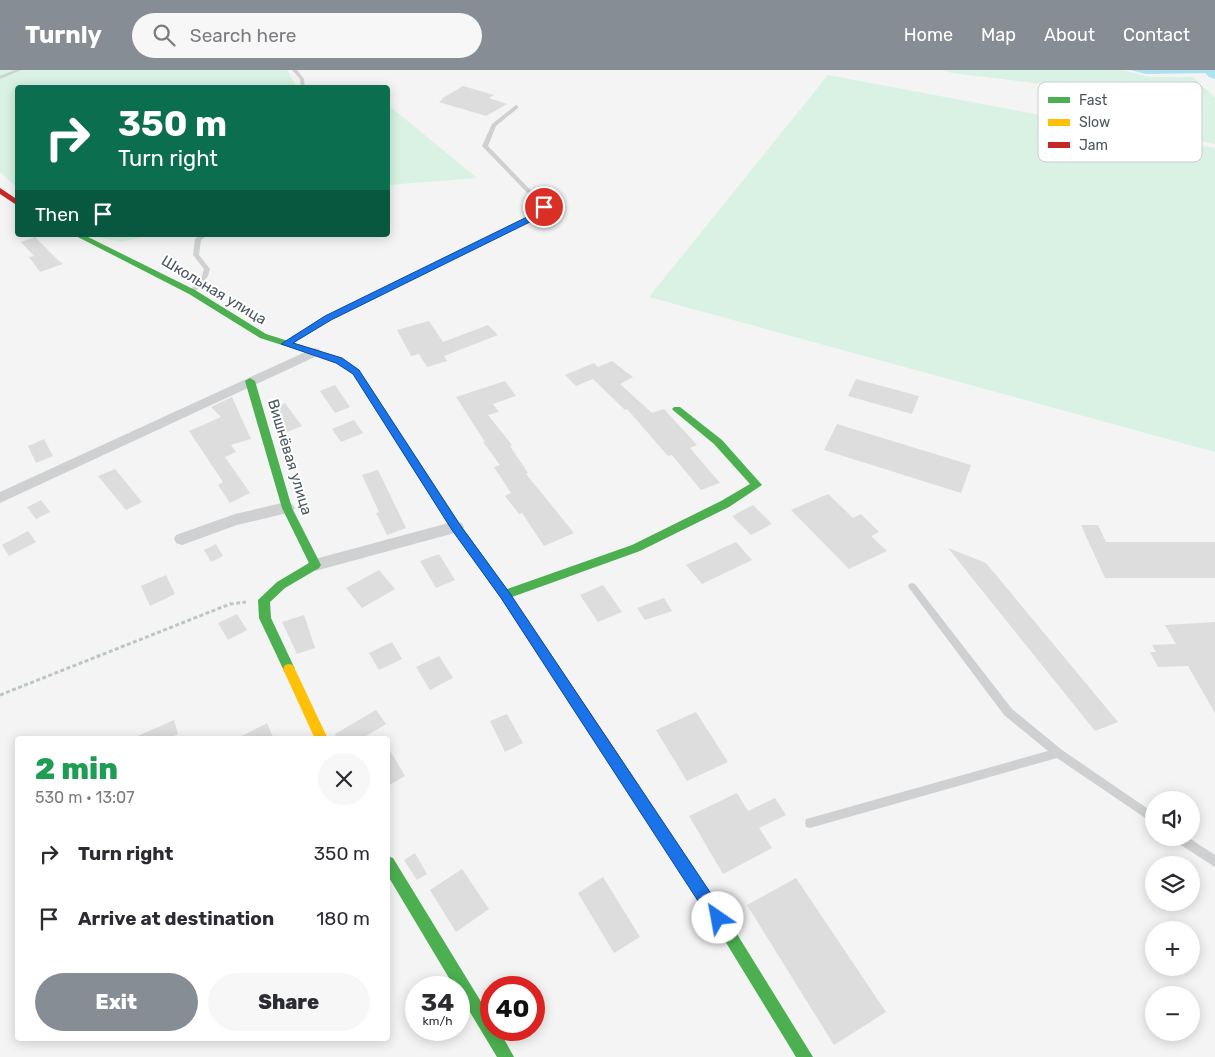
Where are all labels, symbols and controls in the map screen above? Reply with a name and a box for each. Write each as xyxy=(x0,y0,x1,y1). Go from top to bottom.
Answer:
search box xyxy=(132,13,482,58)
text: Turnly xyxy=(25,21,102,49)
icon: search xyxy=(150,21,178,49)
text: Search here xyxy=(190,24,296,47)
text: Home xyxy=(904,24,953,46)
text: Map xyxy=(981,24,1016,46)
text: About xyxy=(1044,24,1095,46)
text: Contact xyxy=(1123,24,1190,46)
legend xyxy=(1038,82,1202,162)
text: Fast xyxy=(1079,92,1108,109)
text: 350 m xyxy=(118,103,227,145)
icon: right xyxy=(35,105,100,170)
text: Slow xyxy=(1079,114,1110,131)
text: Jam xyxy=(1079,137,1108,154)
text: Turn right xyxy=(118,145,218,172)
pin xyxy=(523,186,565,228)
icon: arrive xyxy=(530,193,558,221)
icon: arrive xyxy=(89,200,117,228)
text: Then xyxy=(35,203,79,226)
street label: Школьная улица xyxy=(158,252,270,328)
street label: Вишнёвая улица xyxy=(264,397,316,517)
text: 2 min xyxy=(35,751,118,787)
button: close xyxy=(318,753,370,805)
text: 530 m · 13:07 xyxy=(35,788,134,807)
map controls xyxy=(1145,791,1200,1041)
button: sound xyxy=(1145,791,1200,846)
icon: right xyxy=(35,840,63,868)
text: Turn right xyxy=(78,842,173,865)
text: 350 m xyxy=(314,842,370,865)
button: layers xyxy=(1145,856,1200,911)
position arrow xyxy=(691,891,743,943)
icon: arrive xyxy=(35,905,63,933)
text: Arrive at destination xyxy=(78,907,274,930)
text: 180 m xyxy=(316,907,370,930)
button: + xyxy=(1145,921,1200,976)
button: Exit xyxy=(35,973,198,1031)
button: Share xyxy=(208,973,370,1031)
speed limit sign: 40 xyxy=(480,976,545,1041)
button: − xyxy=(1145,986,1200,1041)
text: 34 xyxy=(421,988,454,1017)
text: km/h xyxy=(423,1014,452,1028)

